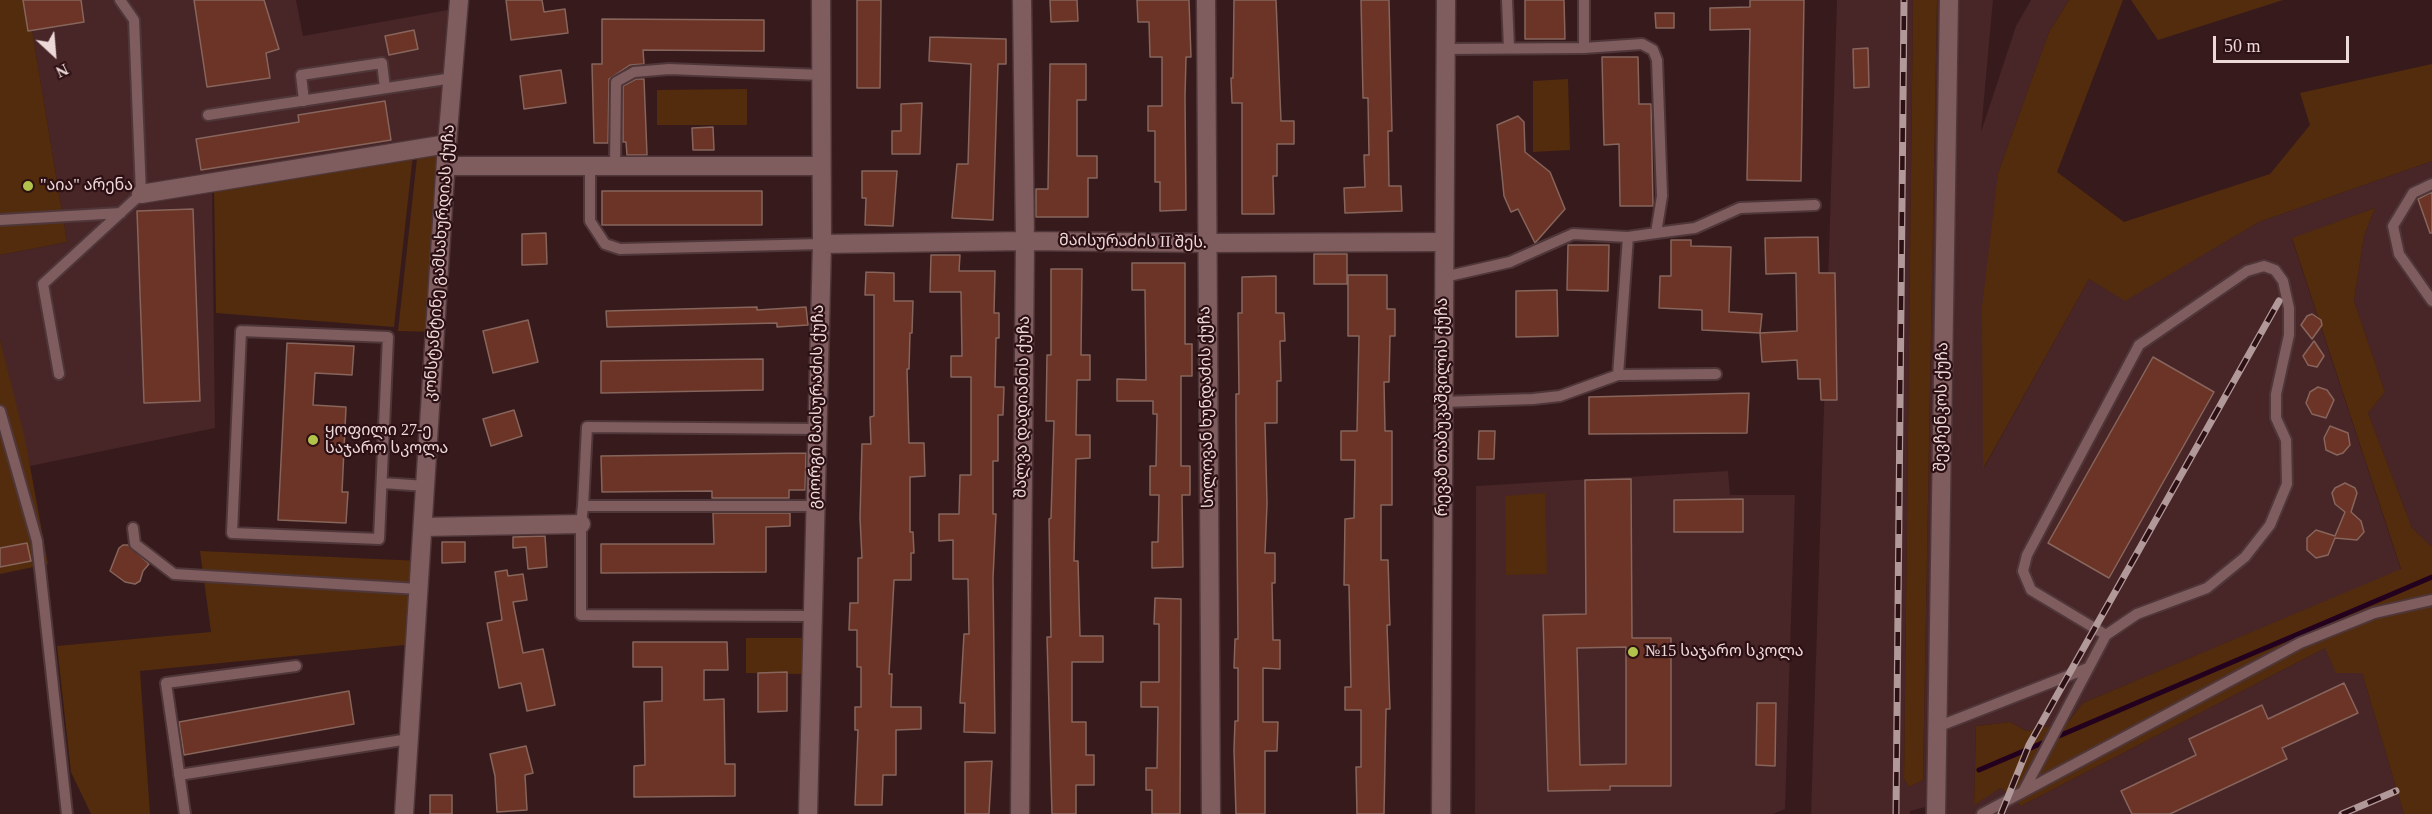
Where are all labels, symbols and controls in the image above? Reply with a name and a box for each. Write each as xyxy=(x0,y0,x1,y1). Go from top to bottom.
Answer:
north arrow xyxy=(24,24,84,84)
scale bar xyxy=(2216,24,2352,62)
text: 50 m xyxy=(2224,36,2261,56)
text: N xyxy=(53,60,71,81)
street label: კონსტანტინე გამსახურდიას ქუჩა xyxy=(421,124,459,402)
place label: "აია" არენა xyxy=(40,176,133,196)
marker: "აია" არენა xyxy=(21,179,35,193)
street label: მაისურაძის II შეს. xyxy=(1059,231,1207,253)
street label: რევაზ თაბუკაშვილის ქუჩა xyxy=(1433,298,1453,516)
street label: გიორგი მაისურაძის ქუჩა xyxy=(806,305,828,509)
street label: სილოვან ხუნდაძის ქუჩა xyxy=(1196,306,1218,508)
street label: შალვა დადიანის ქუჩა xyxy=(1012,316,1034,498)
street label: შევჩენკოს ქუჩა xyxy=(1931,342,1953,472)
place label: ყოფილი 27-ე საჯარო სკოლა xyxy=(325,421,448,459)
marker: ყოფილი 27-ე საჯარო სკოლა xyxy=(306,433,320,447)
place label: №15 საჯარო სკოლა xyxy=(1645,642,1804,662)
marker: №15 საჯარო სკოლა xyxy=(1626,645,1640,659)

